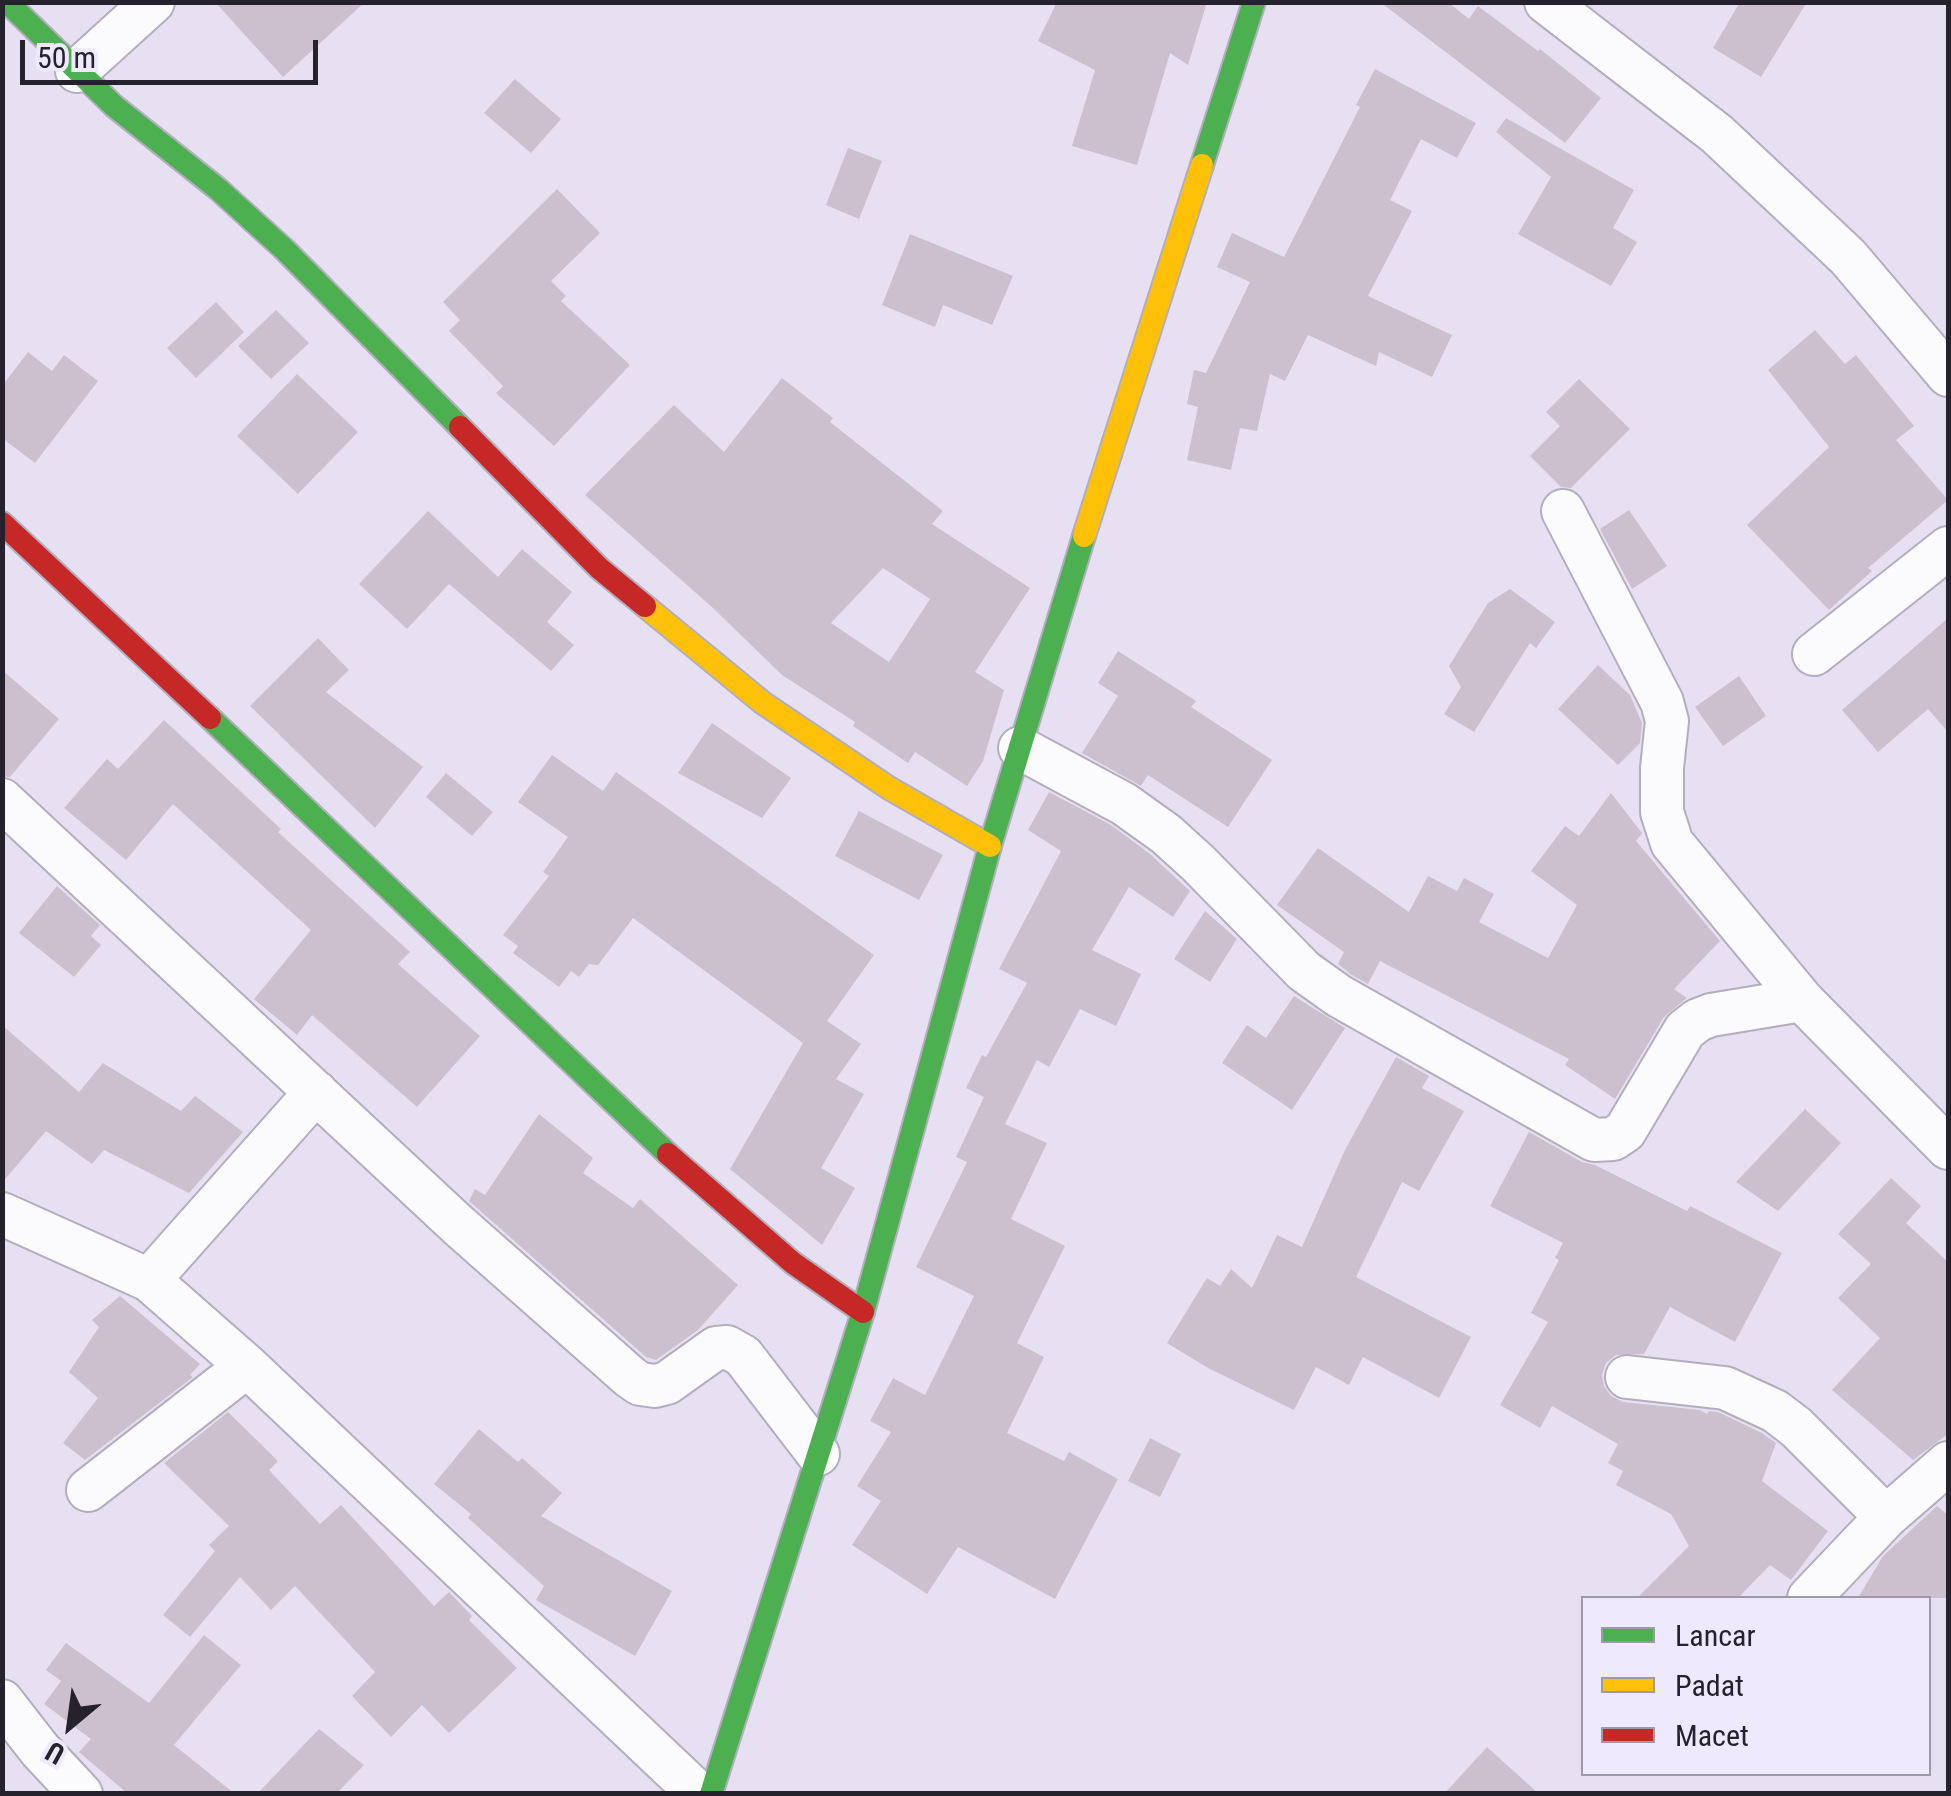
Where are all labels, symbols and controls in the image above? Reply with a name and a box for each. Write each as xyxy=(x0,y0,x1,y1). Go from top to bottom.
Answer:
scale bar xyxy=(25,20,322,82)
text: 50 m xyxy=(37,40,96,75)
legend xyxy=(1581,1596,1931,1776)
text: Lancar xyxy=(1675,1618,1756,1653)
text: Padat xyxy=(1675,1668,1744,1703)
north arrow xyxy=(20,1676,120,1776)
text: Macet xyxy=(1675,1718,1749,1753)
text: U xyxy=(40,1734,70,1771)

